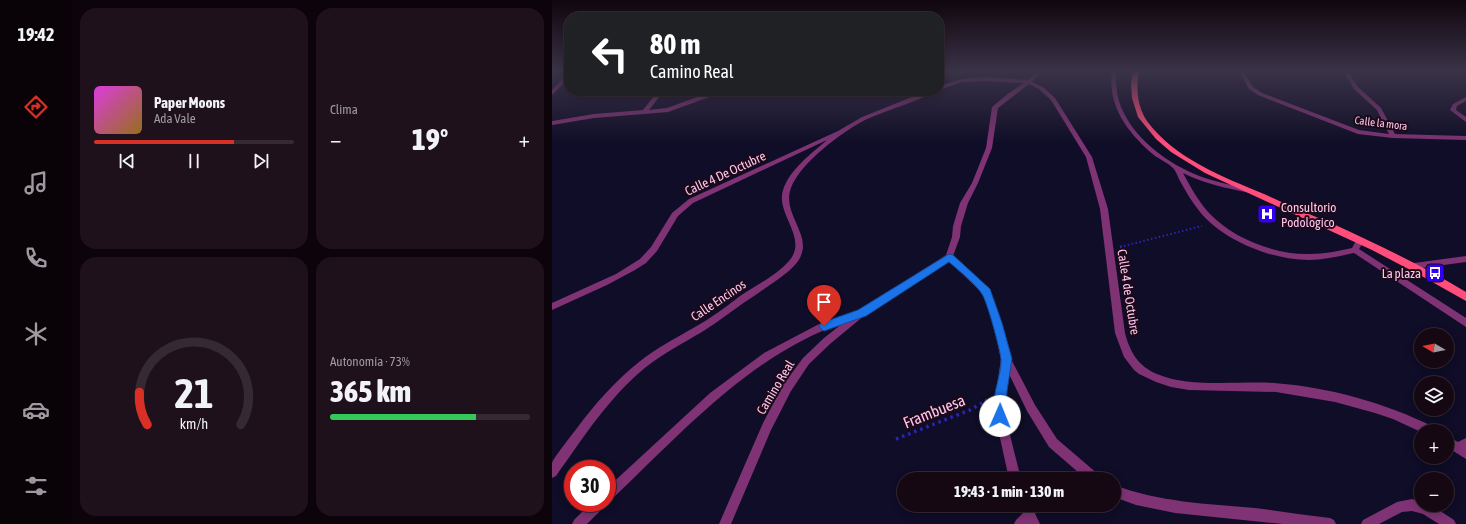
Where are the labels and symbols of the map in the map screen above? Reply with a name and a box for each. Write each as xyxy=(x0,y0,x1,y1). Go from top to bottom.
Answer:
street label: Calle la mora xyxy=(1354,114,1408,132)
street label: Calle 4 De Octubre xyxy=(682,148,768,199)
place label: Consultorio Podologico xyxy=(1281,200,1336,230)
hospital icon: Consultorio Podologico xyxy=(1256,203,1278,225)
street label: Calle 4 de Octubre xyxy=(1114,248,1143,336)
bus stop icon: La plaza xyxy=(1424,262,1446,284)
place label: La plaza xyxy=(1382,266,1421,281)
street label: Calle Encinos xyxy=(688,276,749,324)
pin xyxy=(807,285,841,326)
north arrow xyxy=(1414,328,1454,368)
street label: Camino Real xyxy=(753,357,798,417)
street label: Frambuesa xyxy=(900,390,968,432)
position arrow xyxy=(979,395,1021,437)
speed limit sign: 30 xyxy=(564,460,616,512)

